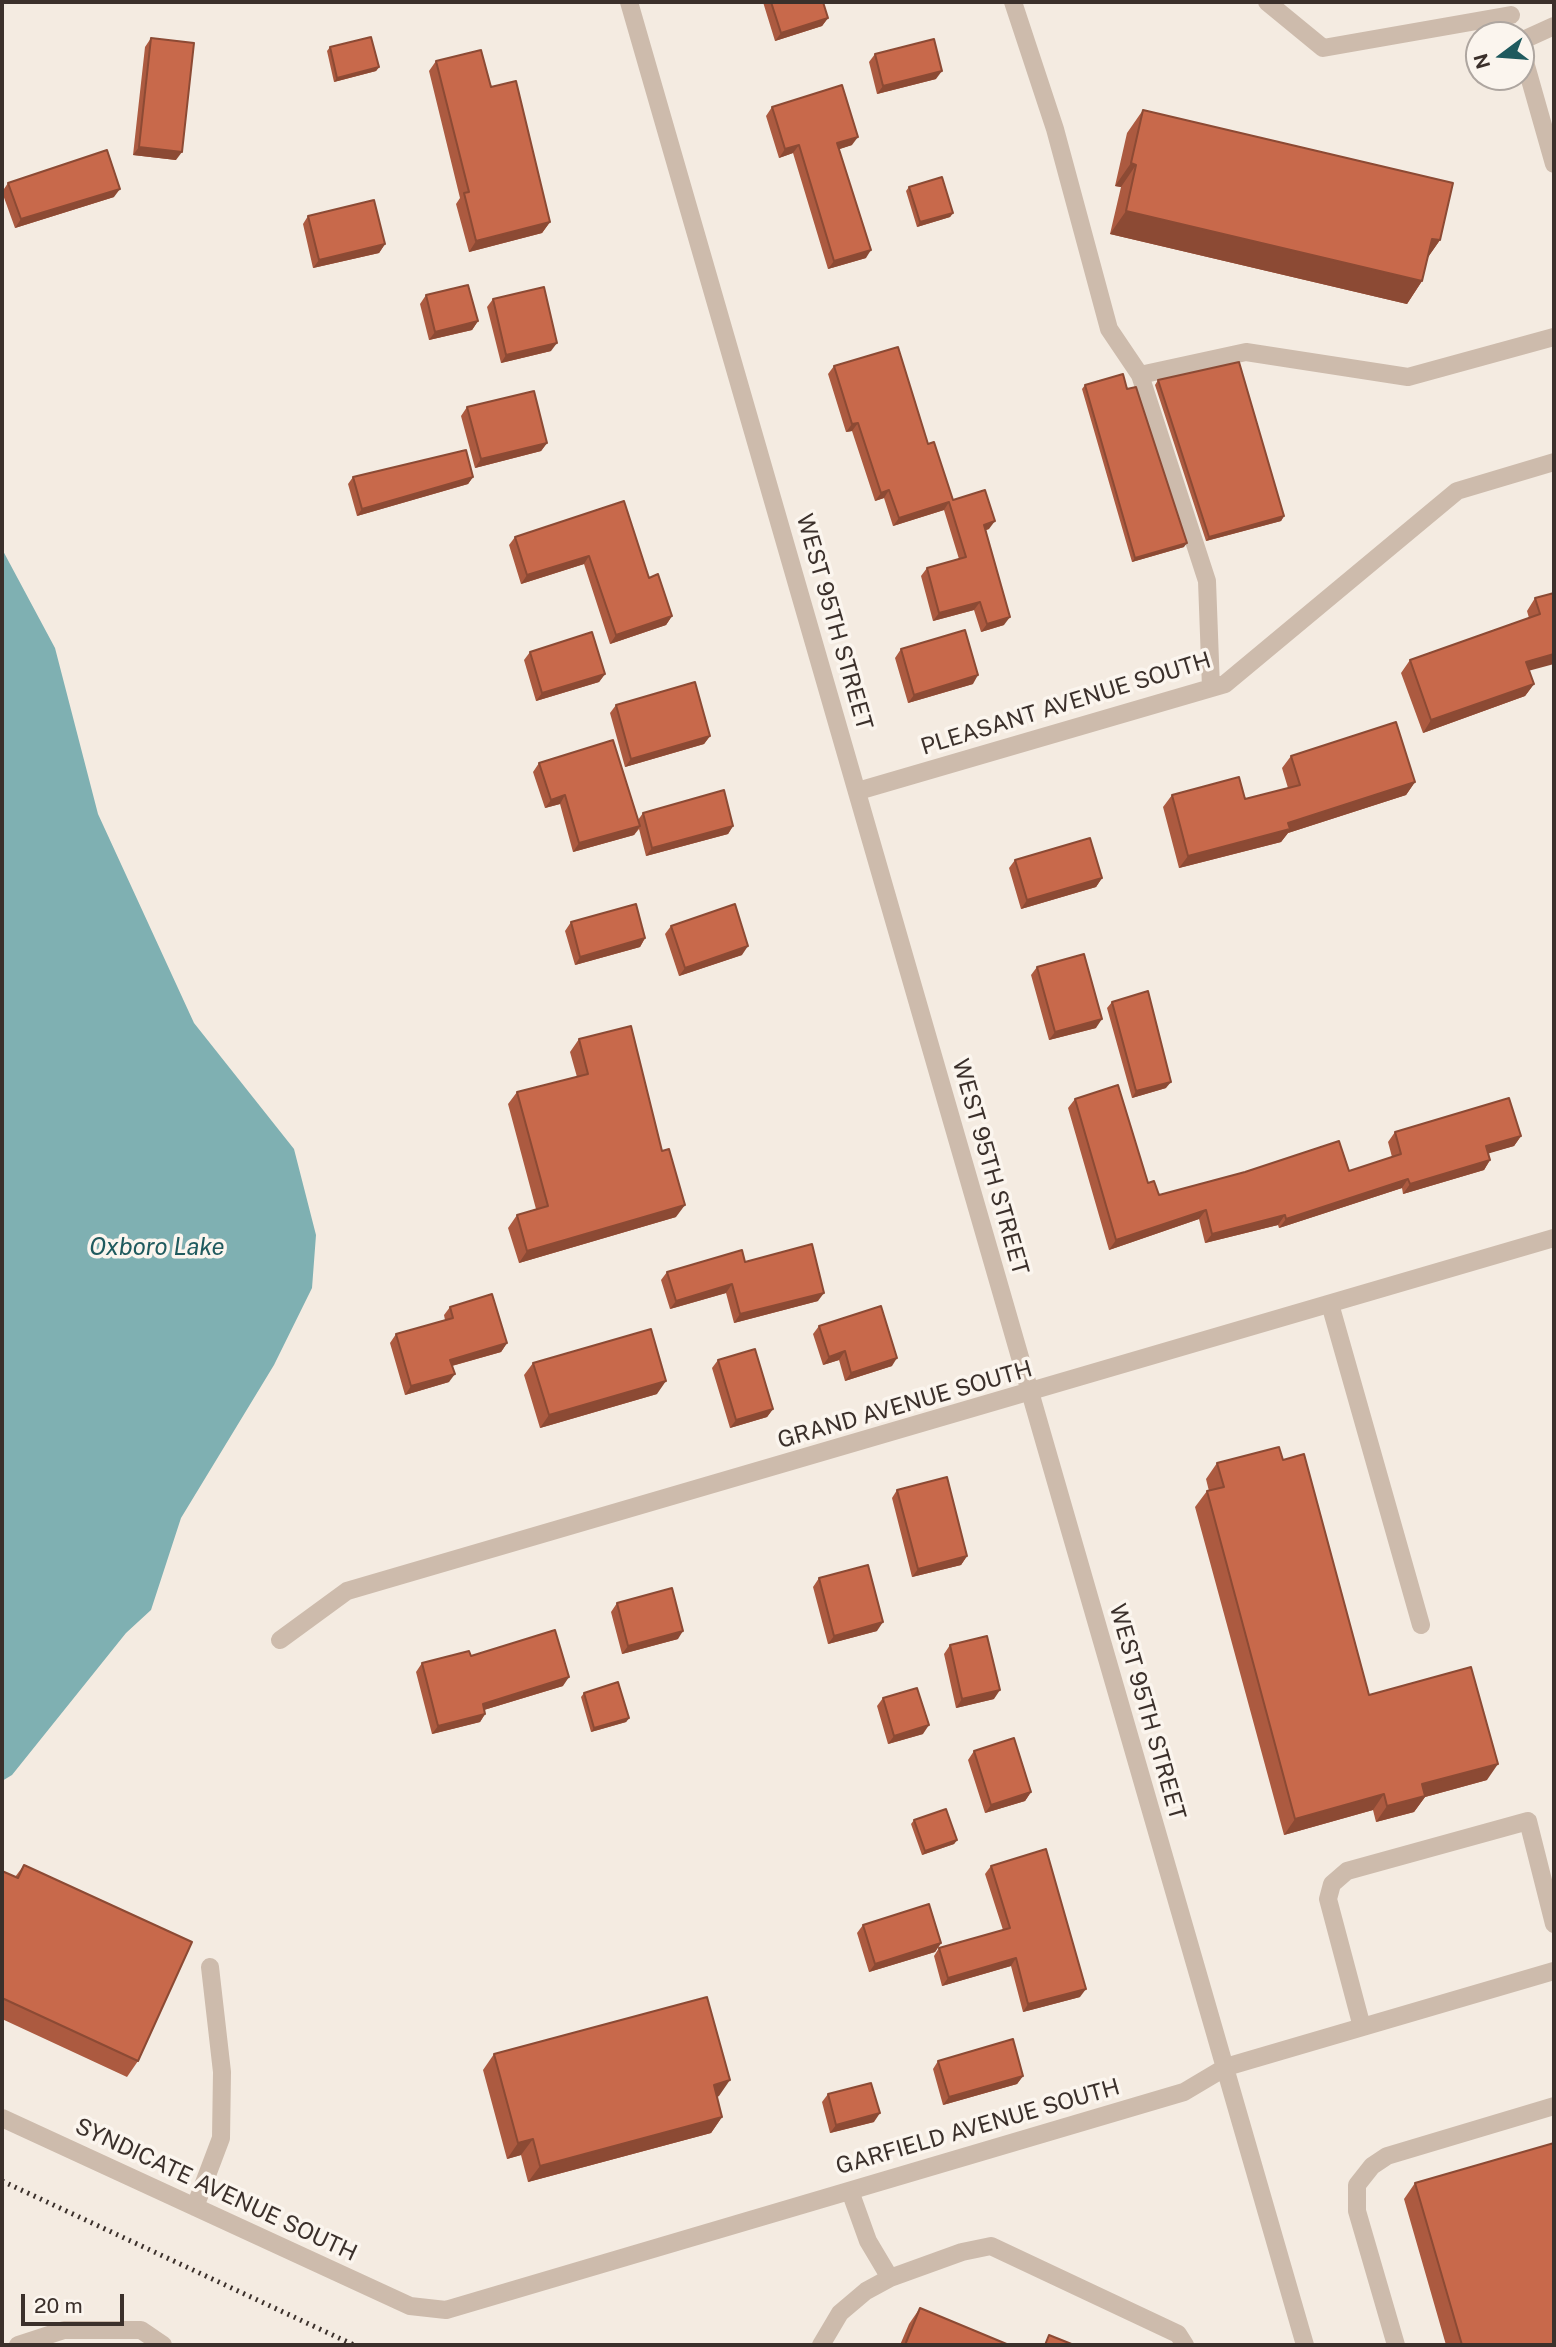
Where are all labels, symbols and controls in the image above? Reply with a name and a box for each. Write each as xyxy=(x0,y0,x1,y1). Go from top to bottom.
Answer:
north arrow xyxy=(1465,21,1535,91)
text: N xyxy=(1469,51,1494,71)
street label: WEST 95TH STREET xyxy=(790,511,878,733)
street label: PLEASANT AVENUE SOUTH xyxy=(918,647,1214,761)
street label: WEST 95TH STREET xyxy=(946,1056,1034,1278)
water label: Oxboro Lake xyxy=(89,1234,225,1262)
street label: GRAND AVENUE SOUTH xyxy=(775,1355,1035,1455)
street label: WEST 95TH STREET xyxy=(1103,1601,1191,1823)
street label: GARFIELD AVENUE SOUTH xyxy=(833,2073,1123,2181)
street label: SYNDICATE AVENUE SOUTH xyxy=(71,2112,361,2268)
scale bar xyxy=(24,2280,128,2324)
text: 20 m xyxy=(34,2293,83,2318)

